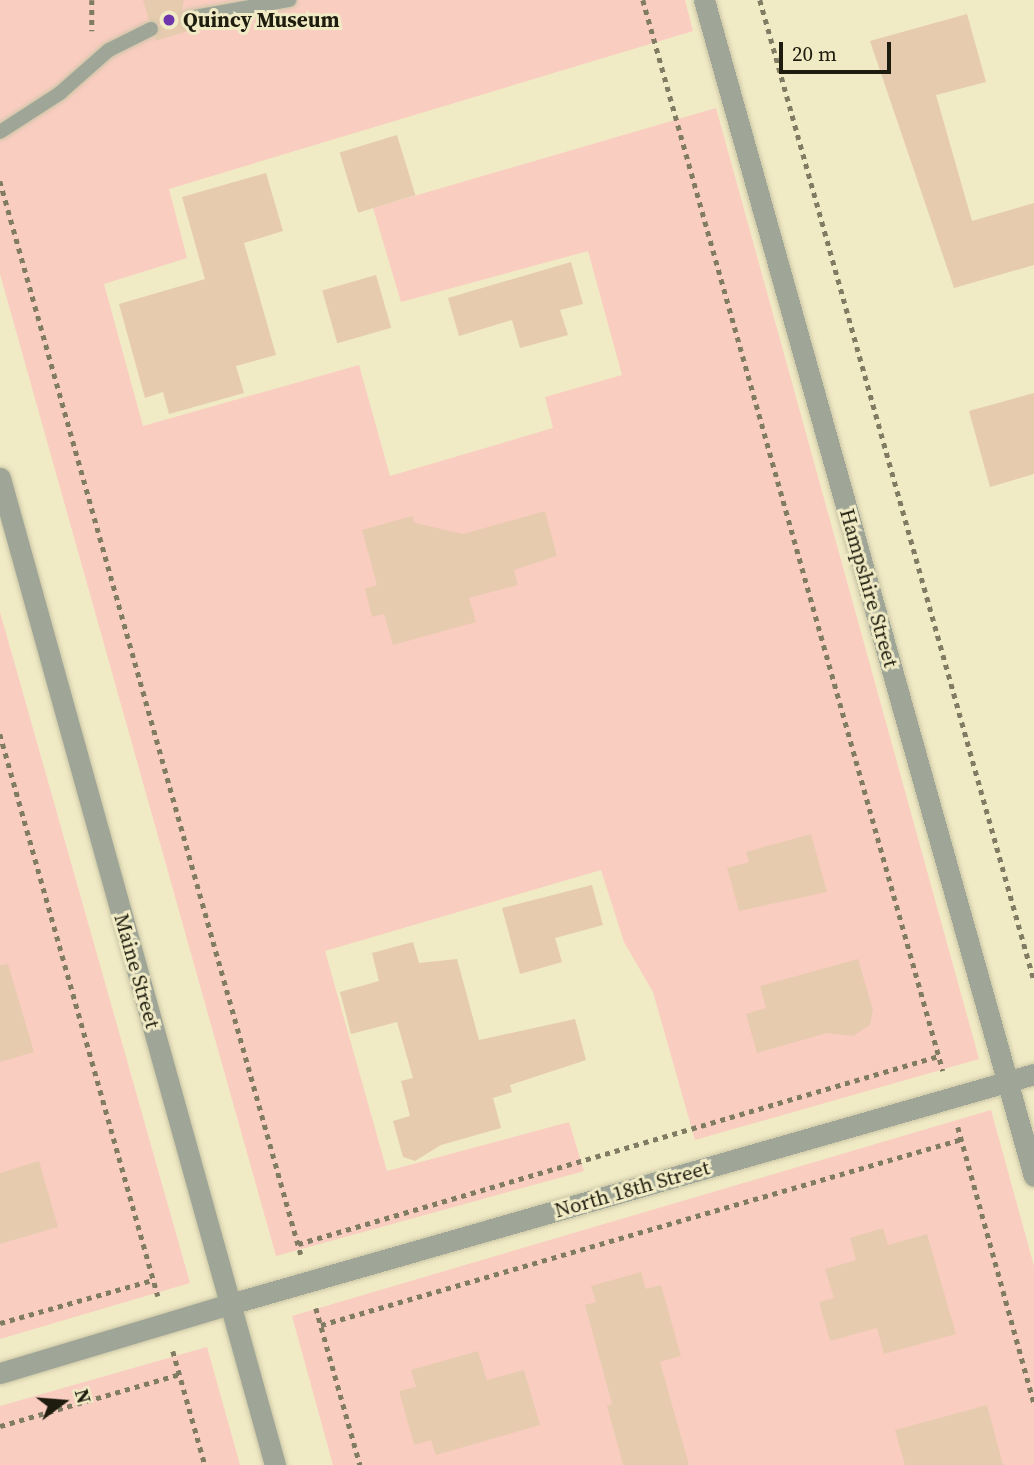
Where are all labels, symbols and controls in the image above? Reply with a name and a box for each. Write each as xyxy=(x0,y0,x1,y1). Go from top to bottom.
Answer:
place label: Quincy Museum xyxy=(183,7,340,33)
marker: Quincy Museum xyxy=(161,12,177,28)
scale bar xyxy=(782,28,894,72)
text: 20 m xyxy=(792,39,837,68)
street label: Hampshire Street xyxy=(834,506,904,670)
street label: Maine Street xyxy=(109,911,165,1031)
street label: North 18th Street xyxy=(552,1155,712,1223)
north arrow xyxy=(28,1367,98,1437)
text: N xyxy=(69,1386,98,1406)

